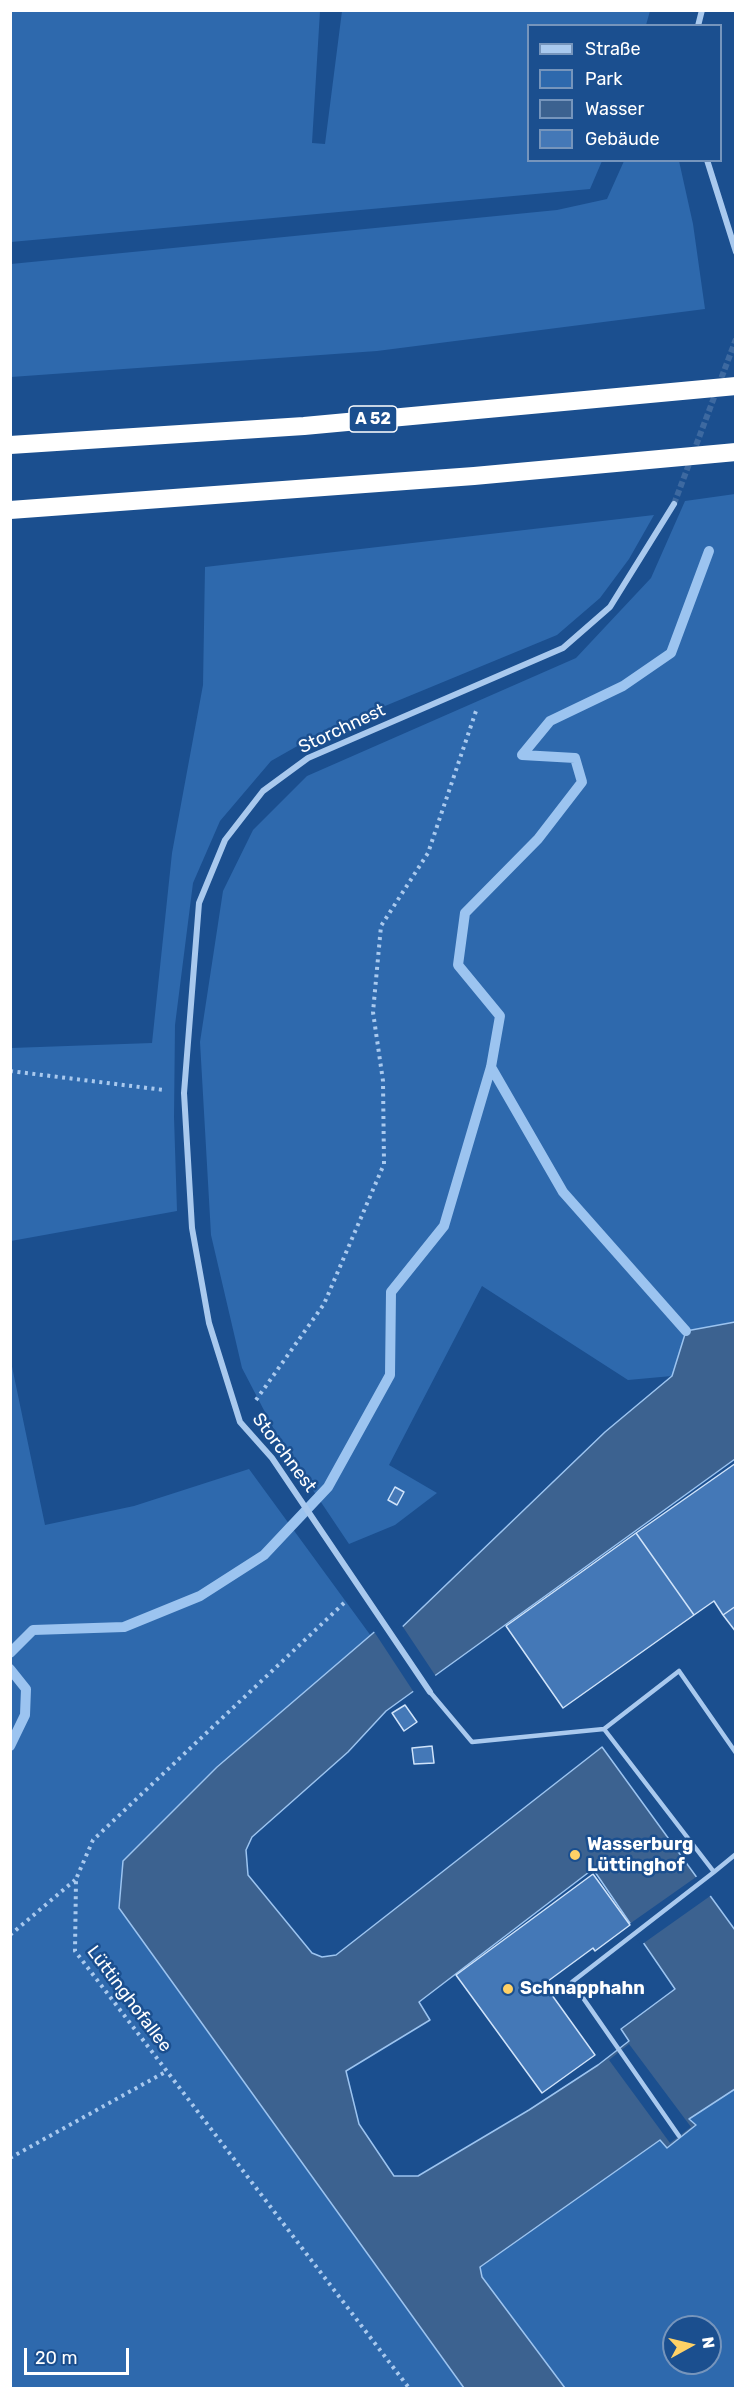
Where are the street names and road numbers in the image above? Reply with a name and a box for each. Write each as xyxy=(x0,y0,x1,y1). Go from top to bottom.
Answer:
road number: A 52 xyxy=(349,406,397,432)
street label: Storchnest xyxy=(295,699,389,759)
street label: Storchnest xyxy=(247,1409,321,1497)
street label: Lüttinghofallee xyxy=(82,1942,176,2056)

